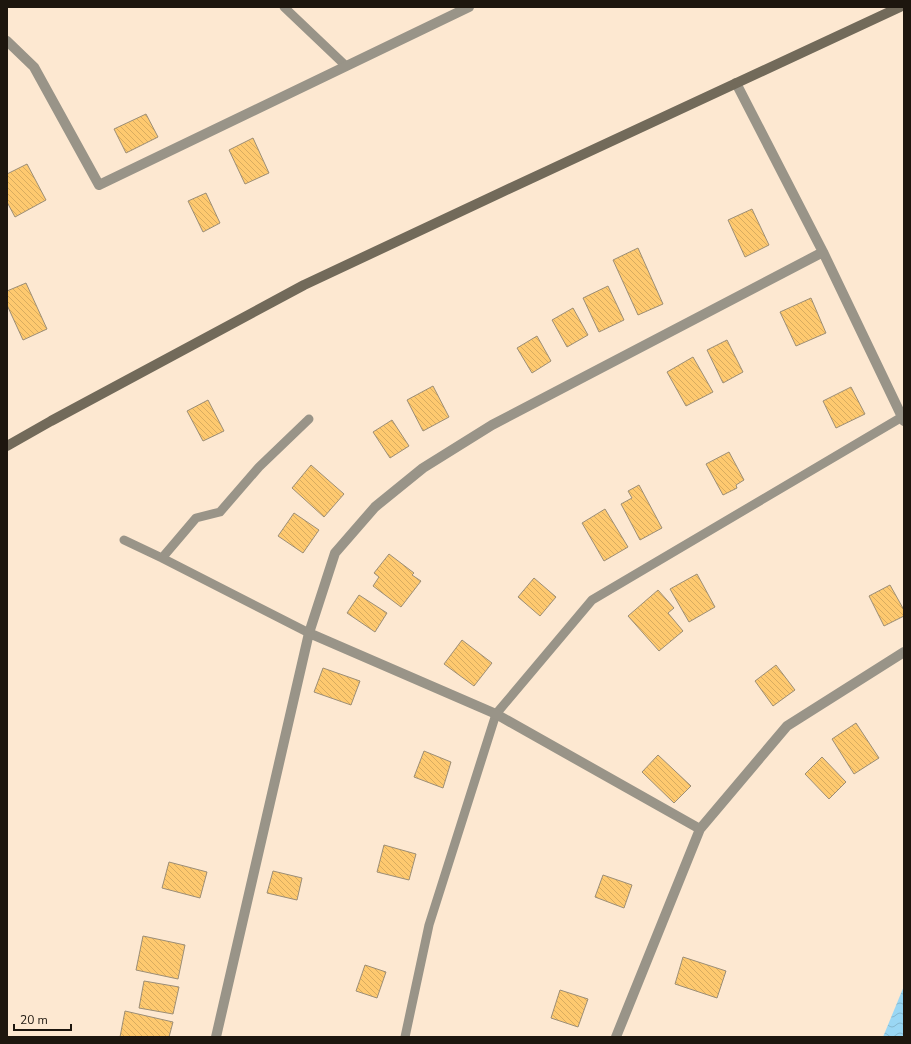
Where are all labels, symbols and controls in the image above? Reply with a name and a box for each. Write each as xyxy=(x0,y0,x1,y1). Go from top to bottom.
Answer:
scale bar xyxy=(14,1006,71,1032)
text: 20 m xyxy=(20,1012,48,1028)

